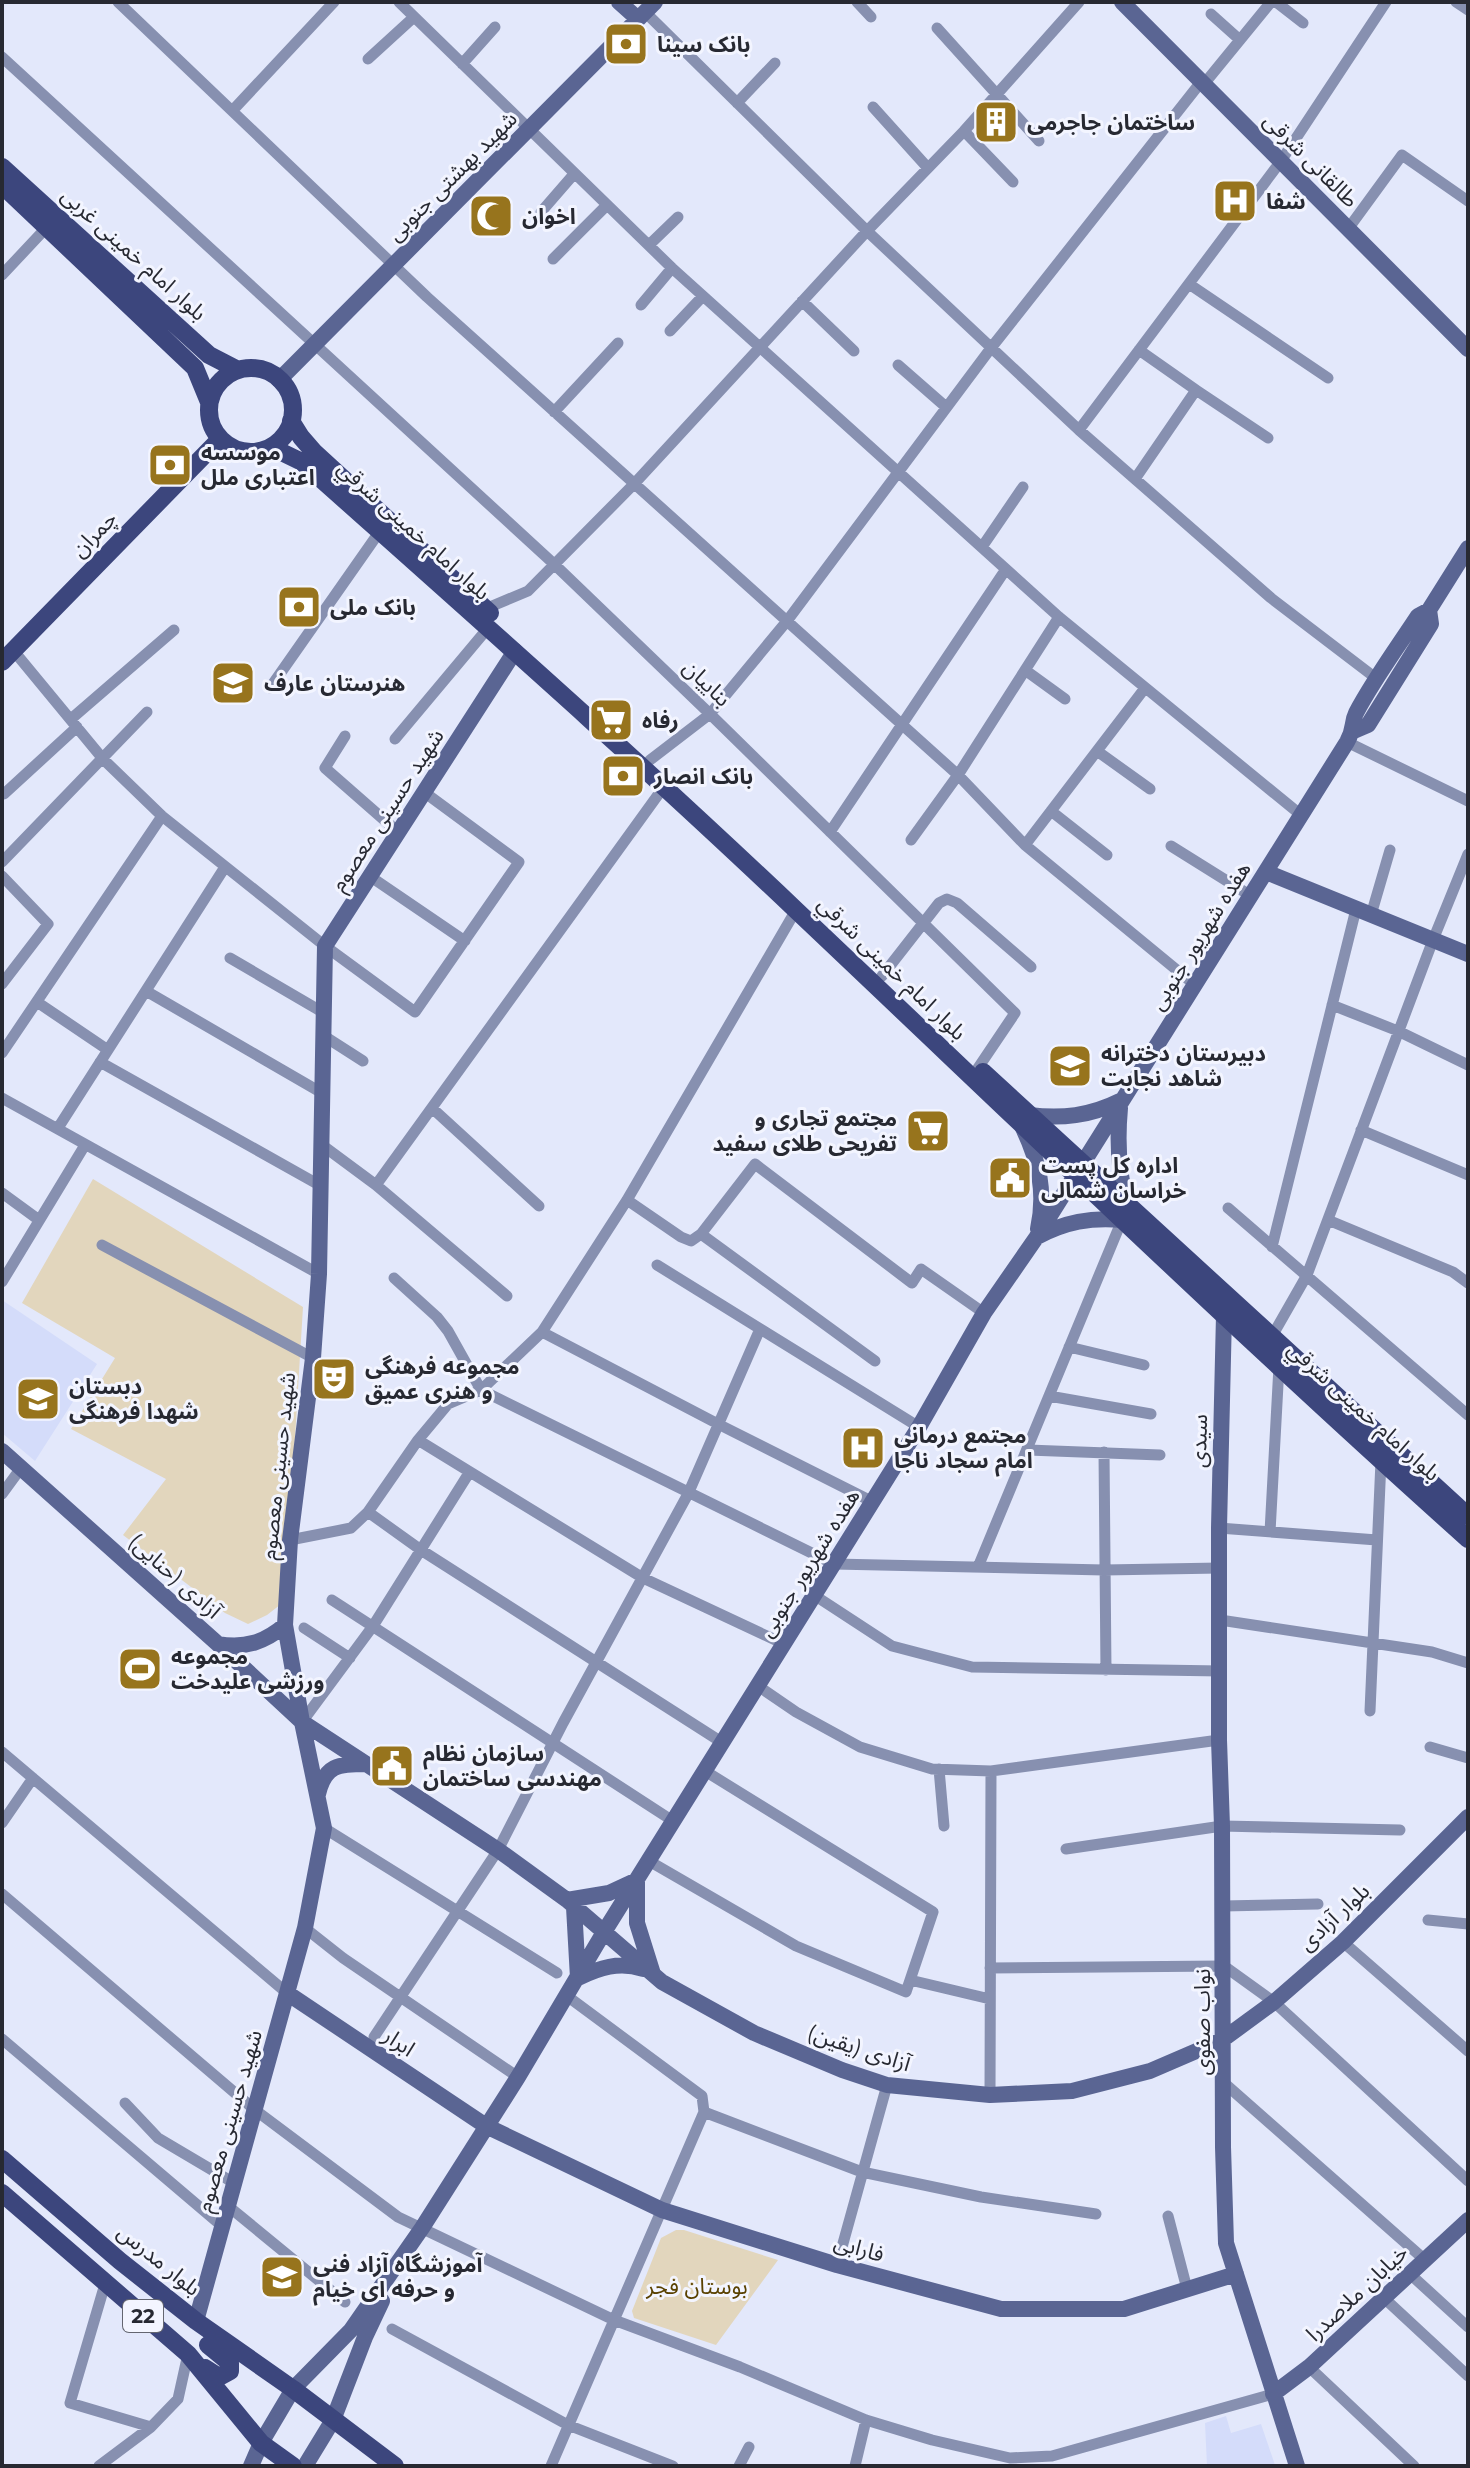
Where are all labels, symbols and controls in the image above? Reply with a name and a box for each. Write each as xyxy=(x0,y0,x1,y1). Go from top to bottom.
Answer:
bank icon: بانک سینا xyxy=(602,20,650,68)
place label: بانک سینا xyxy=(657,31,750,58)
building icon: ساختمان جاجرمی xyxy=(972,98,1020,146)
street label: شهید بهشتی جنوبی xyxy=(381,105,523,247)
street label: طالقانی شرقی xyxy=(1258,107,1364,213)
place label: ساختمان جاجرمی xyxy=(1027,109,1195,136)
hospital icon: شفا xyxy=(1211,177,1259,225)
street label: بلوار امام خمینی غربی xyxy=(54,182,212,329)
place label: شفا xyxy=(1266,188,1306,215)
mosque icon: اخوان xyxy=(467,192,515,240)
place label: اخوان xyxy=(522,203,576,230)
place label: موسسه اعتباری ملل xyxy=(201,439,315,491)
bank icon: موسسه اعتباری ملل xyxy=(146,441,194,489)
street label: بلوار امام خمینی شرقي xyxy=(330,454,496,608)
street label: چمران xyxy=(65,505,123,564)
bank icon: بانک ملی xyxy=(275,583,323,631)
place label: بانک ملی xyxy=(330,594,416,621)
street label: بناییان xyxy=(677,654,737,712)
school or university icon: هنرستان عارف xyxy=(209,659,257,707)
place label: هنرستان عارف xyxy=(264,670,405,697)
supermarket icon: رفاه xyxy=(587,696,635,744)
place label: رفاه xyxy=(642,707,679,734)
street label: شهید حسینی معصوم xyxy=(324,724,452,898)
bank icon: بانک انصار xyxy=(599,752,647,800)
place label: بانک انصار xyxy=(653,763,753,790)
street label: هفده شهریور جنوبی xyxy=(1143,857,1257,1015)
street label: بلوار امام خمینی شرقي xyxy=(810,890,972,1048)
place label: دبیرستان دخترانه شاهد نجابت xyxy=(1101,1040,1266,1092)
school or university icon: دبیرستان دخترانه شاهد نجابت xyxy=(1046,1042,1094,1090)
place label: مجتمع تجاری و تفریحی طلای سفید xyxy=(713,1105,897,1157)
supermarket icon: مجتمع تجاری و تفریحی طلای سفید xyxy=(904,1107,952,1155)
place label: اداره کل پست خراسان شمالی xyxy=(1041,1152,1187,1204)
public building icon: اداره کل پست خراسان شمالی xyxy=(986,1154,1034,1202)
street label: بلوار امام خمینی شرقي xyxy=(1280,1335,1446,1489)
place label: مجموعه فرهنگی و هنری عمیق xyxy=(365,1353,520,1405)
theatre icon: مجموعه فرهنگی و هنری عمیق xyxy=(310,1355,358,1403)
street label: شهید حسینی معصوم xyxy=(255,1371,304,1561)
place label: دبستان شهدا فرهنگی xyxy=(69,1373,199,1425)
school or university icon: دبستان شهدا فرهنگی xyxy=(14,1375,62,1423)
street label: سیدی xyxy=(1185,1414,1213,1468)
place label: مجتمع درمانی امام سجاد ناجا xyxy=(894,1422,1033,1477)
hospital icon: مجتمع درمانی امام سجاد ناجا xyxy=(839,1424,887,1472)
street label: هفده شهریور جنوبی xyxy=(752,1484,866,1642)
street label: آزادی (حنایی) xyxy=(123,1527,228,1626)
place label: مجموعه ورزشی علیدخت xyxy=(171,1643,324,1695)
sports icon: مجموعه ورزشی علیدخت xyxy=(116,1645,164,1693)
place label: سازمان نظام مهندسی ساختمان xyxy=(423,1740,602,1792)
public building icon: سازمان نظام مهندسی ساختمان xyxy=(368,1742,416,1790)
street label: بلوار آزادی xyxy=(1293,1877,1375,1957)
street label: نواب صفوی xyxy=(1189,1968,1216,2076)
street label: آزادی (یقین) xyxy=(804,2019,916,2078)
street label: ابرار xyxy=(377,2021,420,2062)
street label: شهید حسینی معصوم xyxy=(190,2027,271,2216)
street label: بلوار مدرس xyxy=(112,2218,206,2302)
street label: فارابی xyxy=(831,2228,887,2268)
street label: خیابان ملاصدرا xyxy=(1300,2239,1414,2347)
place label: آموزشگاه آزاد فنی و حرفه ای خیام xyxy=(313,2251,483,2306)
school or university icon: آموزشگاه آزاد فنی و حرفه ای خیام xyxy=(258,2253,306,2301)
park label: بوستان فجر xyxy=(645,2273,748,2300)
road number: 22 xyxy=(123,2300,163,2332)

